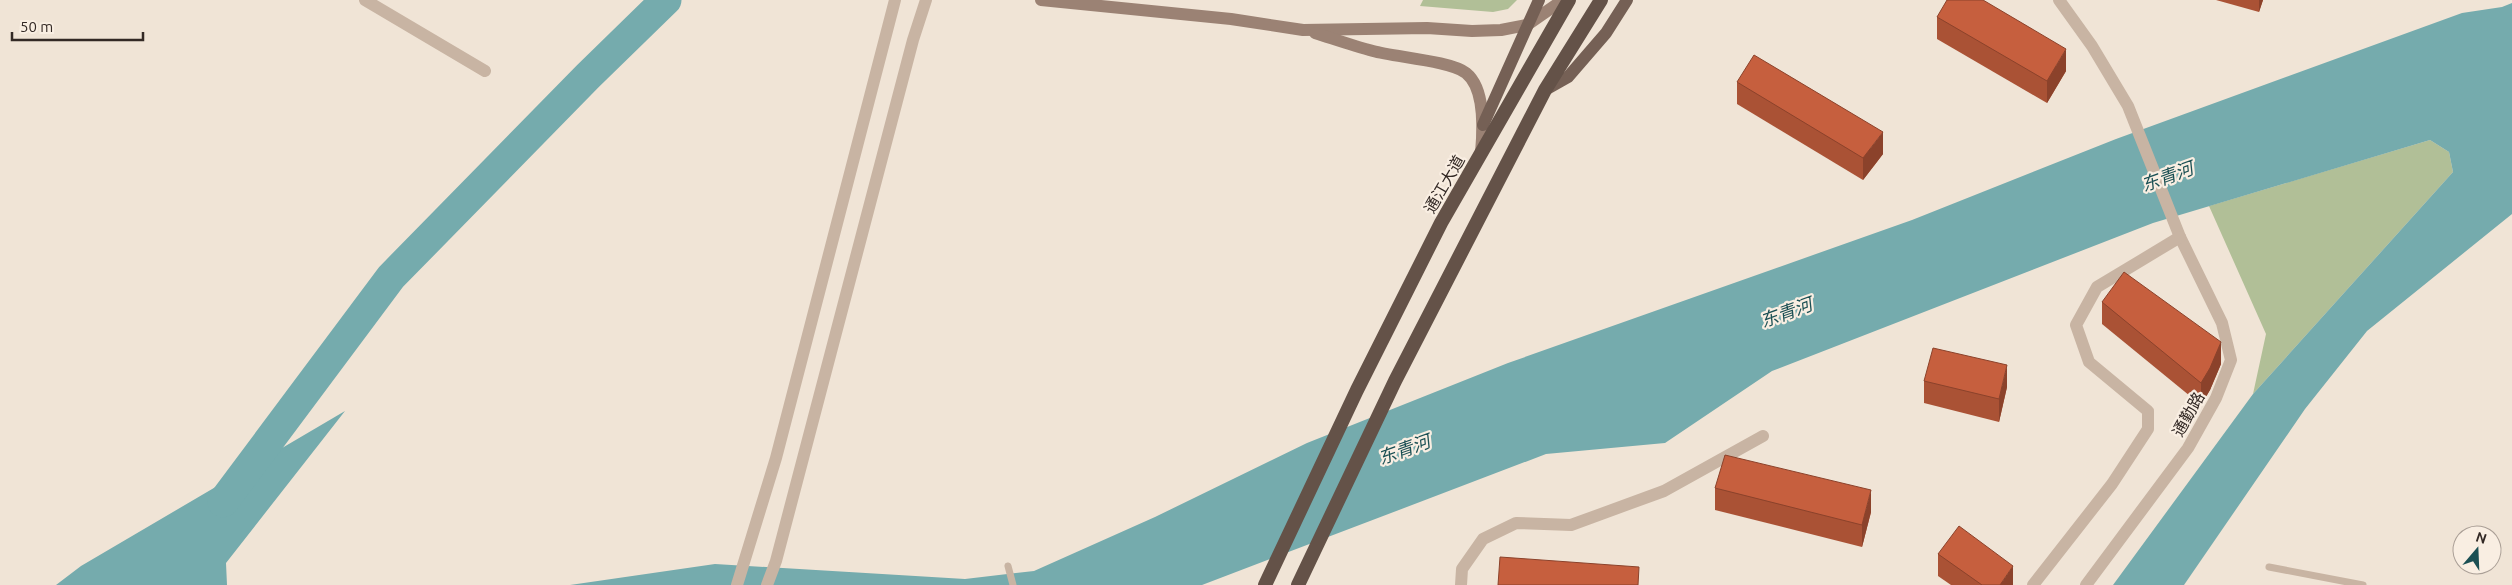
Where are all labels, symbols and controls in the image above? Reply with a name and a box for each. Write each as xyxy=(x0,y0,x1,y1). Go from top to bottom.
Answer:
scale bar xyxy=(12,10,144,42)
text: 50 m xyxy=(20,18,53,35)
street label: 通江大道 xyxy=(1420,152,1468,216)
water label: 东青河 xyxy=(2138,156,2199,195)
water label: 东青河 xyxy=(1757,292,1818,331)
street label: 通勤路 xyxy=(2168,389,2208,439)
water label: 东青河 xyxy=(1375,429,1436,468)
north arrow xyxy=(2452,525,2502,575)
text: N xyxy=(2474,528,2489,547)

